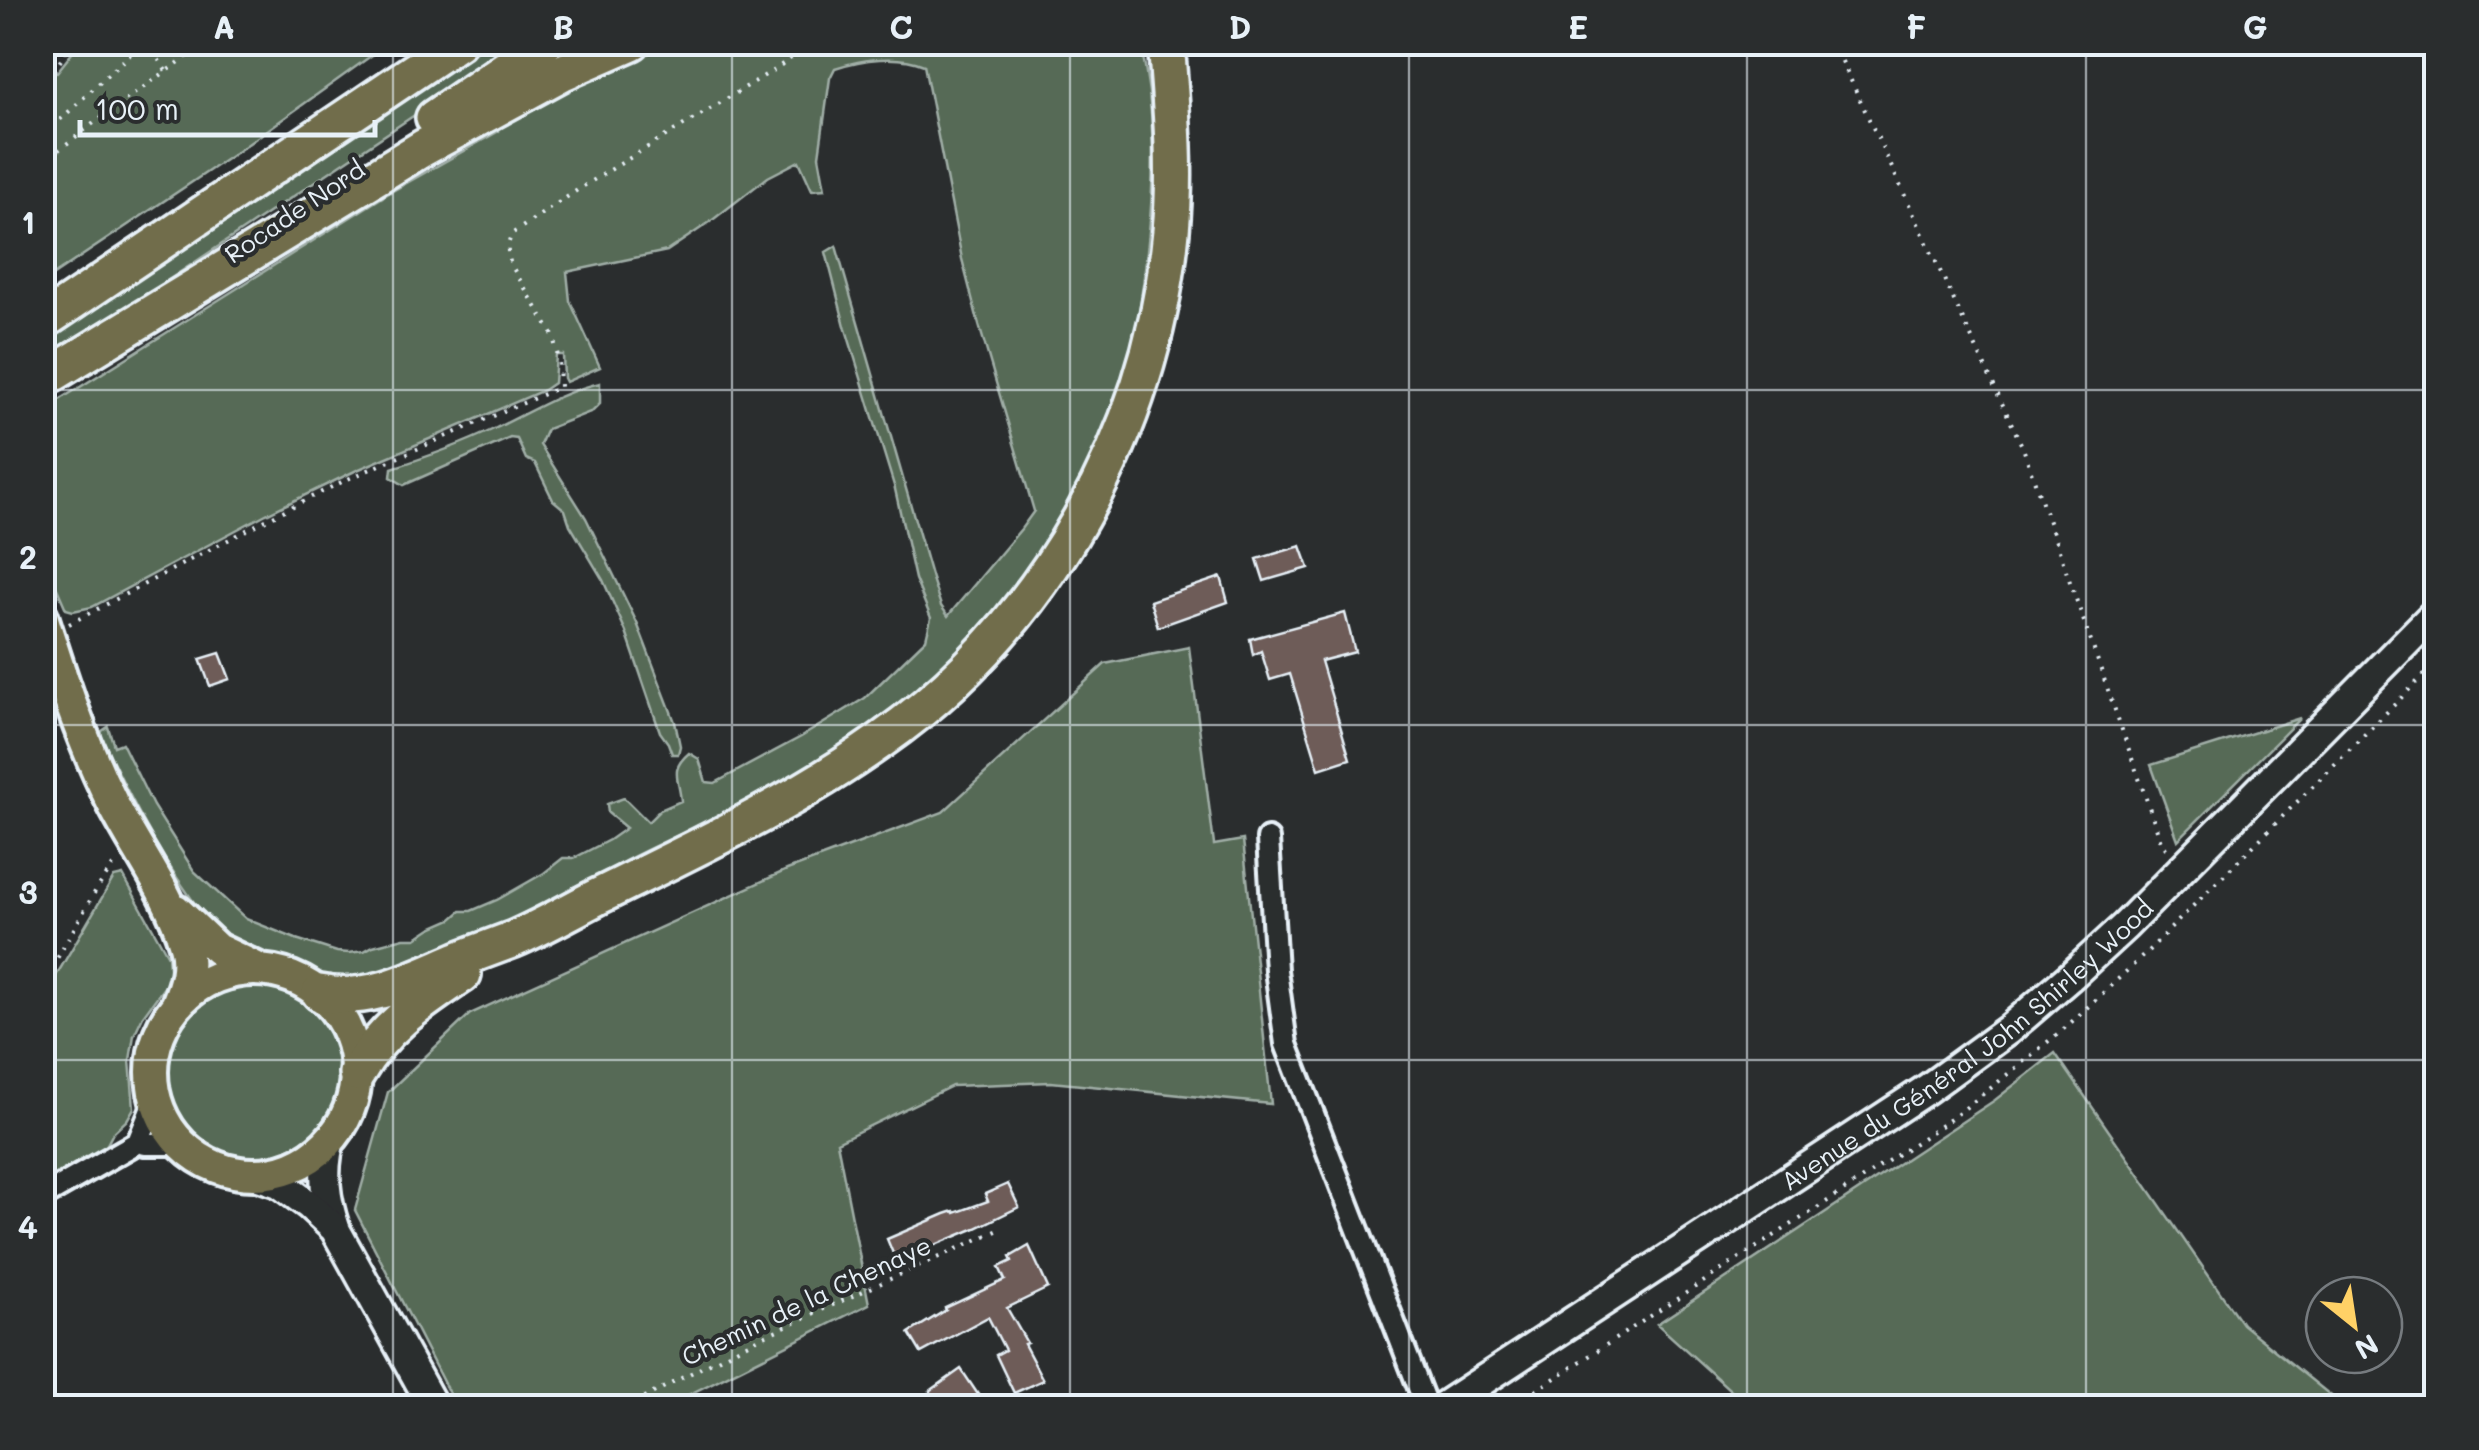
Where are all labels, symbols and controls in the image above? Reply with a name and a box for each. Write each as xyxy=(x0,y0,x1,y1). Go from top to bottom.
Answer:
text: A xyxy=(213,5,235,47)
text: B xyxy=(552,5,574,47)
text: C xyxy=(889,5,913,47)
text: D xyxy=(1229,5,1251,47)
text: E xyxy=(1568,5,1588,47)
text: F xyxy=(1906,5,1926,47)
text: G xyxy=(2243,5,2267,47)
scale bar xyxy=(80,75,375,137)
text: 100 m xyxy=(95,88,179,128)
street label: Rocade Nord xyxy=(218,152,370,270)
text: 1 xyxy=(21,200,35,242)
text: 2 xyxy=(19,535,37,577)
text: 3 xyxy=(18,870,38,912)
street label: Avenue du Général John Shirley Wood xyxy=(1774,892,2159,1197)
text: 4 xyxy=(18,1205,38,1247)
street label: Chemin de la Chenaye xyxy=(676,1228,936,1373)
north arrow xyxy=(2304,1275,2404,1375)
text: N xyxy=(2349,1327,2385,1368)

